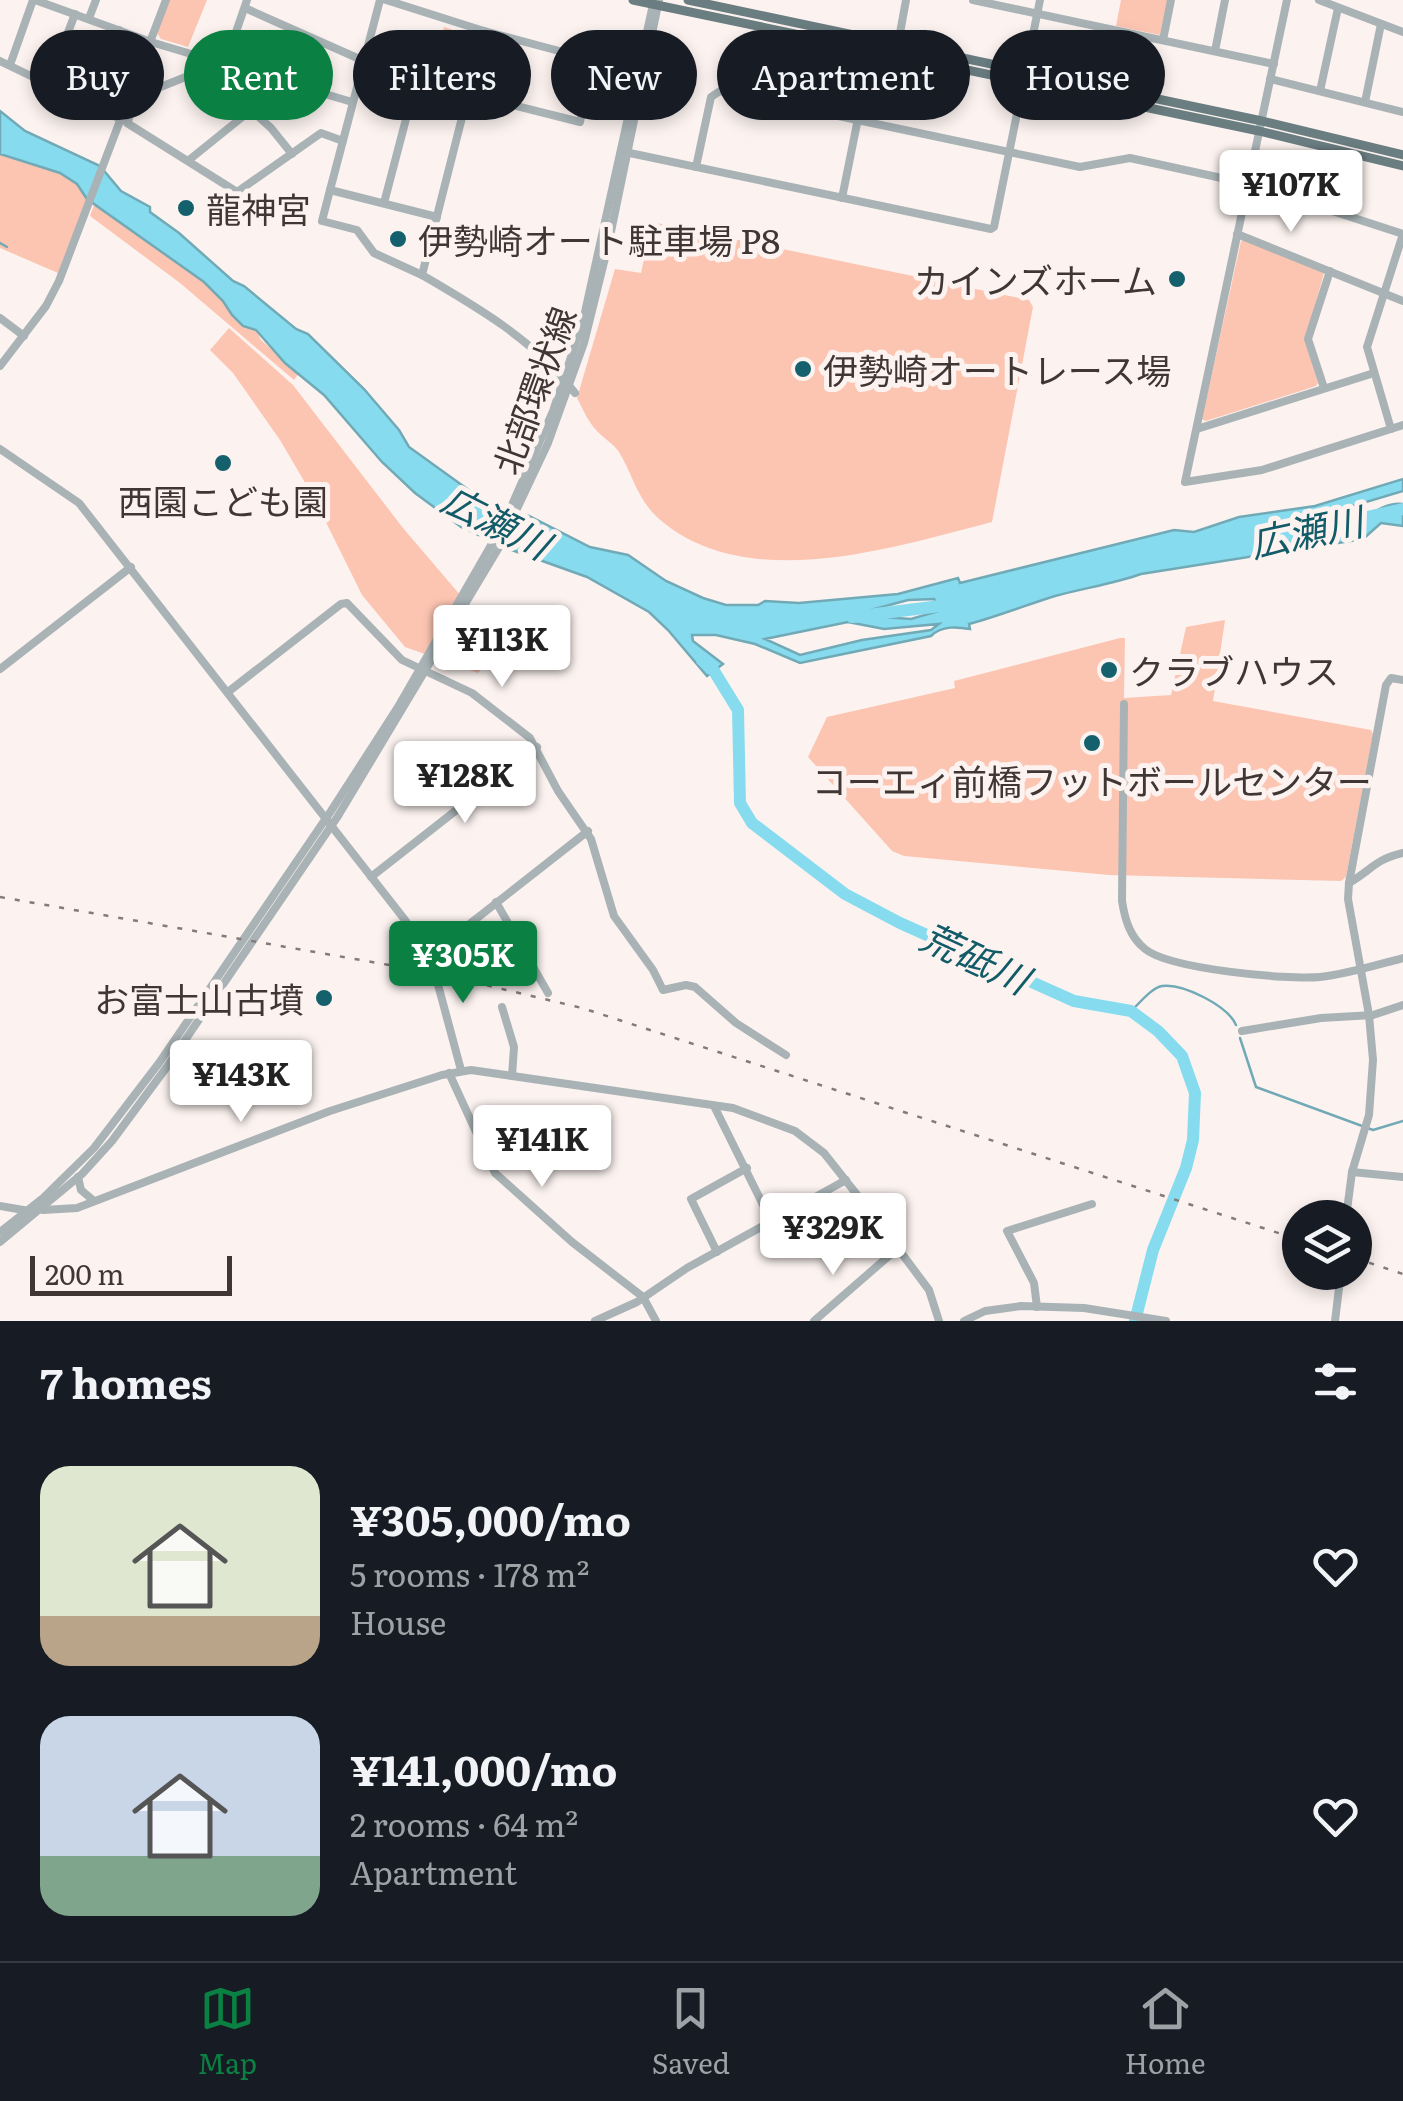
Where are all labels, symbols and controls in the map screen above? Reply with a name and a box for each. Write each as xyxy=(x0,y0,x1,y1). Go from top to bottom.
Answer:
chip: Buy xyxy=(30,30,164,120)
chip: Rent xyxy=(184,30,333,120)
chip: Filters xyxy=(353,30,531,120)
chip: New xyxy=(551,30,697,120)
chip: Apartment xyxy=(717,30,970,120)
chip: House xyxy=(990,30,1165,120)
pin: ¥107K xyxy=(1221,150,1361,235)
text: ¥107K xyxy=(1241,158,1341,206)
place label: 龍神宮 xyxy=(206,182,311,234)
marker: 龍神宮 xyxy=(175,197,197,219)
place label: 伊勢崎オート駐車場 P8 xyxy=(418,213,780,265)
marker: 伊勢崎オート駐車場 P8 xyxy=(387,228,409,250)
place label: カインズホーム xyxy=(914,253,1157,305)
marker: カインズホーム xyxy=(1166,268,1188,290)
street label: 北部環状線 xyxy=(479,299,587,481)
place label: 伊勢崎オートレース場 xyxy=(823,343,1171,395)
marker: 伊勢崎オートレース場 xyxy=(792,358,814,380)
marker: 西園こども園 xyxy=(212,452,234,474)
water label: 広瀬川 xyxy=(433,469,564,573)
place label: 西園こども園 xyxy=(118,474,328,526)
water label: 広瀬川 xyxy=(1244,489,1372,570)
pin: ¥113K xyxy=(432,605,572,690)
text: ¥113K xyxy=(455,613,549,661)
place label: クラブハウス xyxy=(1129,644,1339,696)
marker: クラブハウス xyxy=(1098,659,1120,681)
marker: コーエィ前橋フットボールセンター xyxy=(1081,732,1103,754)
pin: ¥128K xyxy=(395,741,535,826)
text: ¥128K xyxy=(416,749,514,797)
place label: コーエィ前橋フットボールセンター xyxy=(812,754,1372,806)
water label: 荒砥川 xyxy=(912,906,1043,1008)
pin: ¥305K xyxy=(393,921,533,1006)
text: ¥305K xyxy=(411,929,515,977)
place label: お富士山古墳 xyxy=(94,972,304,1024)
marker: お富士山古墳 xyxy=(313,987,335,1009)
pin: ¥143K xyxy=(171,1040,311,1125)
text: ¥143K xyxy=(192,1048,290,1096)
pin: ¥141K xyxy=(472,1105,612,1190)
text: ¥141K xyxy=(495,1113,589,1161)
pin: ¥329K xyxy=(763,1193,903,1278)
map controls xyxy=(1282,1200,1372,1290)
button: layers xyxy=(1282,1200,1372,1290)
text: ¥329K xyxy=(782,1201,884,1249)
scale bar xyxy=(30,1251,232,1296)
text: 200 m xyxy=(45,1252,124,1294)
text: 7 homes xyxy=(40,1350,212,1412)
icon: filters xyxy=(1308,1354,1363,1409)
text: ¥305,000/mo xyxy=(350,1487,631,1549)
icon: home xyxy=(120,1506,240,1626)
icon: heart xyxy=(1308,1539,1363,1594)
text: 5 rooms · 178 m² xyxy=(350,1549,589,1597)
text: House xyxy=(350,1597,446,1645)
text: ¥141,000/mo xyxy=(350,1737,618,1799)
icon: home xyxy=(120,1756,240,1876)
icon: heart xyxy=(1308,1789,1363,1844)
text: 2 rooms · 64 m² xyxy=(350,1799,578,1847)
text: Apartment xyxy=(350,1847,517,1895)
tab: Map xyxy=(197,1981,257,2083)
tab: Saved xyxy=(652,1981,730,2083)
tab: Home xyxy=(1125,1981,1206,2083)

